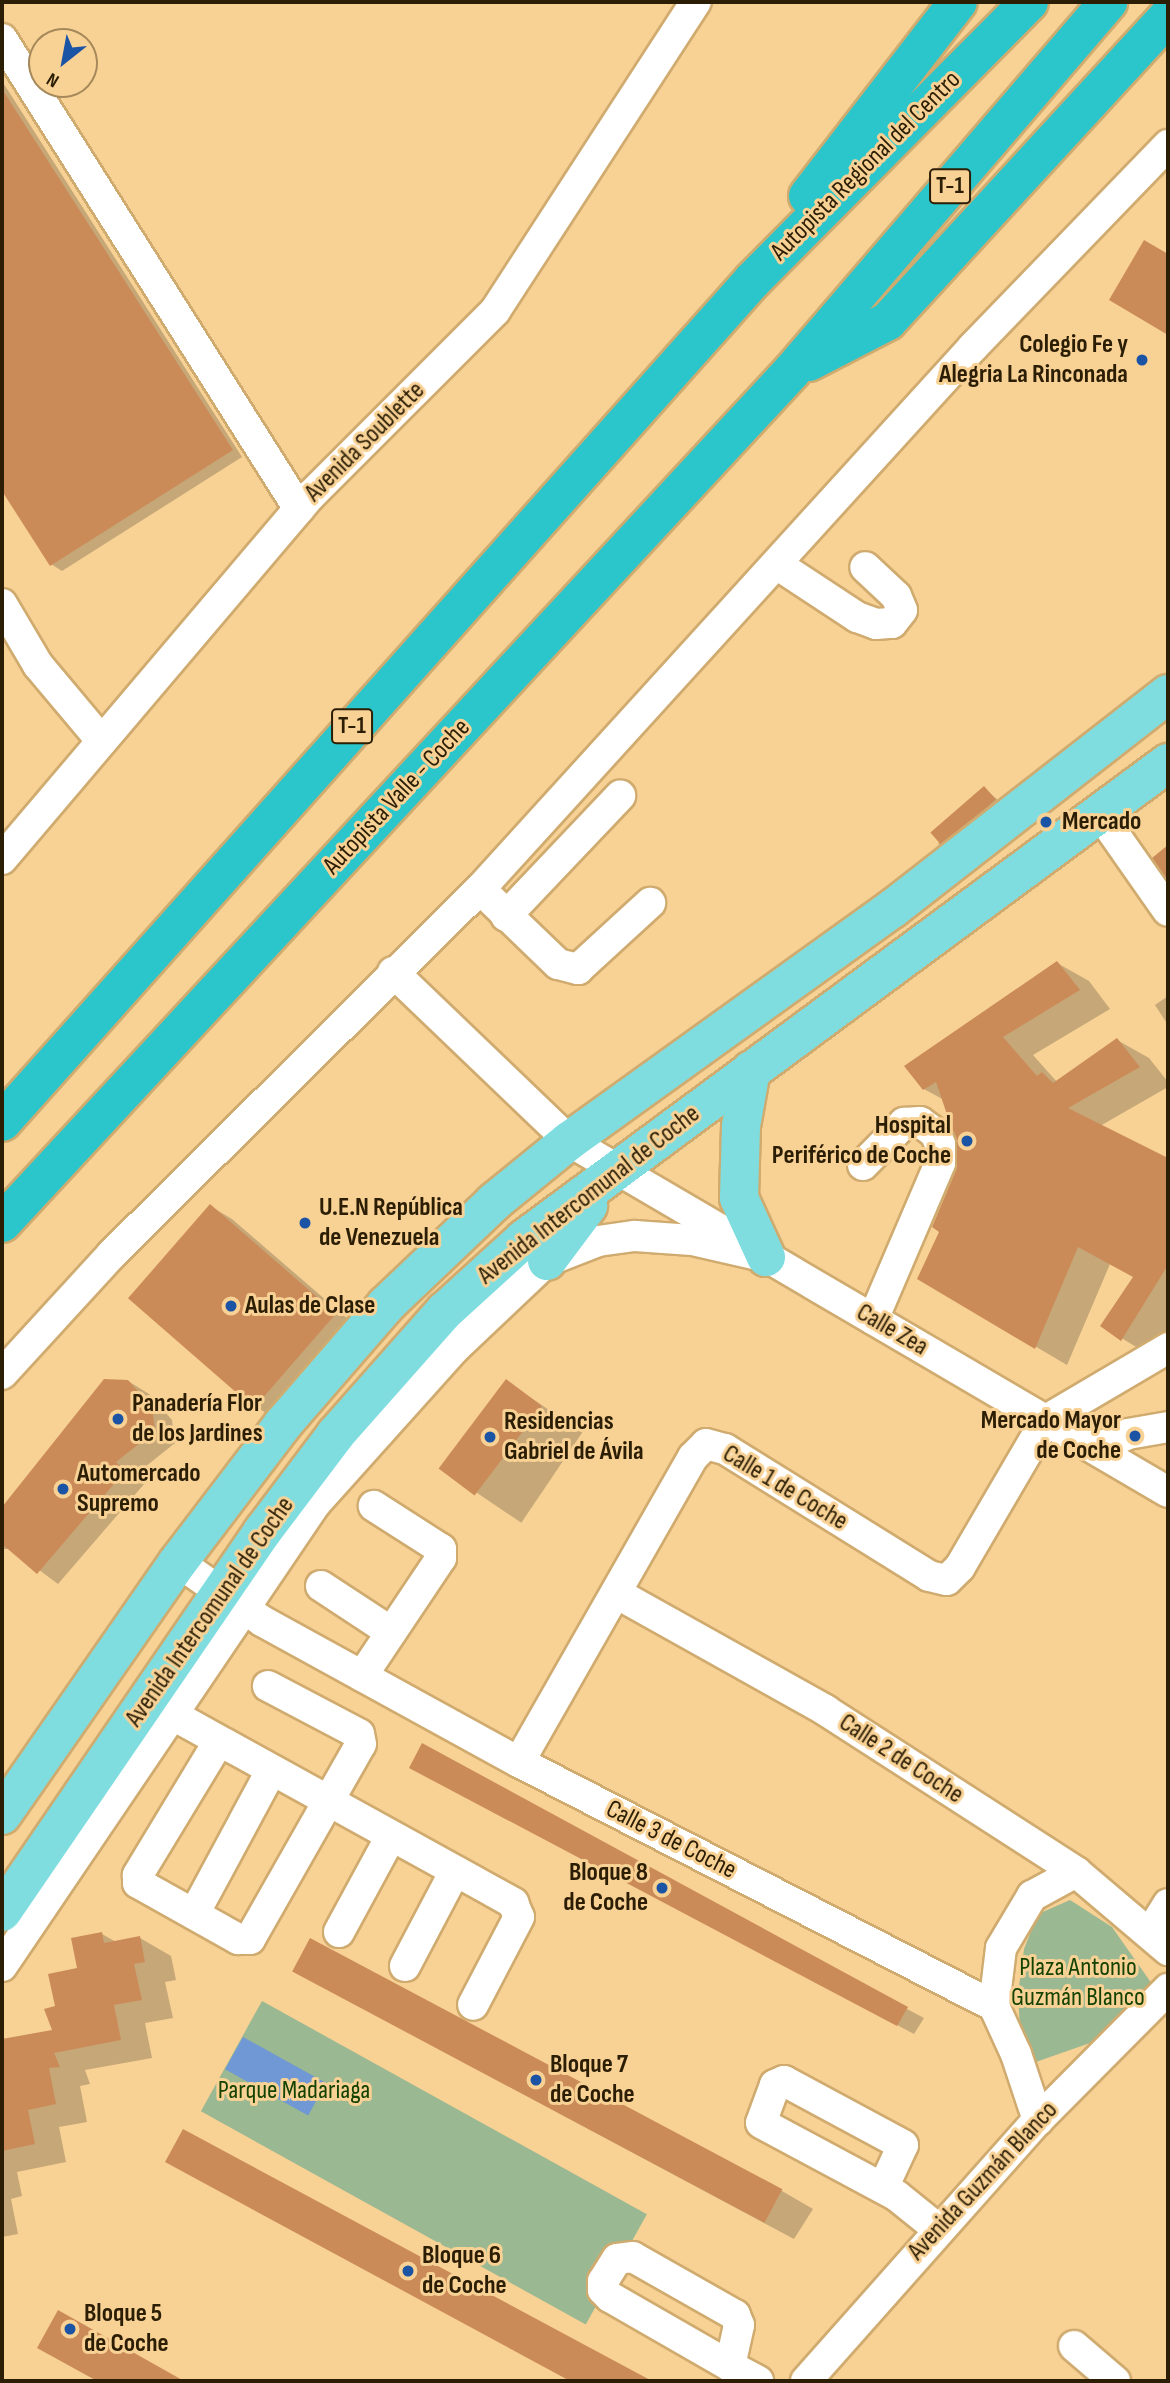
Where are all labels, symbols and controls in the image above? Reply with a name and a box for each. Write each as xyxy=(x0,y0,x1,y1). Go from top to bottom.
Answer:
north arrow xyxy=(28,28,98,98)
street label: Autopista Regional del Centro xyxy=(765,65,967,267)
text: N xyxy=(43,67,63,92)
road number: T-1 xyxy=(929,166,971,206)
place label: Colegio Fe y Alegria La Rinconada xyxy=(939,329,1128,390)
marker: Colegio Fe y Alegria La Rinconada xyxy=(1134,352,1150,368)
street label: Avenida Soublette xyxy=(298,375,432,509)
road number: T-1 xyxy=(331,706,373,746)
street label: Autopista Valle - Coche xyxy=(317,713,477,881)
place label: Mercado xyxy=(1062,806,1141,838)
marker: Mercado xyxy=(1036,812,1056,832)
street label: Avenida Intercomunal de Coche xyxy=(472,1099,706,1291)
place label: Hospital Periférico de Coche xyxy=(772,1110,951,1172)
marker: Hospital Periférico de Coche xyxy=(957,1131,977,1151)
place label: U.E.N República de Venezuela xyxy=(319,1192,463,1254)
marker: U.E.N República de Venezuela xyxy=(297,1215,313,1231)
place label: Aulas de Clase xyxy=(245,1290,375,1322)
street label: Calle Zea xyxy=(851,1297,933,1363)
marker: Aulas de Clase xyxy=(223,1298,239,1314)
place label: Panadería Flor de los Jardines xyxy=(132,1388,263,1450)
place label: Mercado Mayor de Coche xyxy=(981,1405,1121,1466)
place label: Residencias Gabriel de Ávila xyxy=(504,1406,644,1468)
marker: Panadería Flor de los Jardines xyxy=(110,1411,126,1427)
marker: Mercado Mayor de Coche xyxy=(1127,1428,1143,1444)
marker: Residencias Gabriel de Ávila xyxy=(482,1429,498,1445)
street label: Calle 1 de Coche xyxy=(717,1439,853,1537)
place label: Automercado Supremo xyxy=(77,1458,201,1520)
marker: Automercado Supremo xyxy=(55,1481,71,1497)
street label: Avenida Intercomunal de Coche xyxy=(119,1491,301,1733)
street label: Calle 2 de Coche xyxy=(833,1707,969,1811)
street label: Calle 3 de Coche xyxy=(601,1794,741,1886)
place label: Bloque 8 de Coche xyxy=(563,1857,648,1918)
marker: Bloque 8 de Coche xyxy=(654,1880,670,1896)
park label: Plaza Antonio Guzmán Blanco xyxy=(1011,1952,1145,2014)
place label: Bloque 7 de Coche xyxy=(550,2049,635,2110)
marker: Bloque 7 de Coche xyxy=(528,2072,544,2088)
park label: Parque Madariaga xyxy=(218,2075,370,2107)
street label: Avenida Guzmán Blanco xyxy=(901,2095,1065,2267)
place label: Bloque 6 de Coche xyxy=(422,2240,507,2302)
marker: Bloque 6 de Coche xyxy=(400,2263,416,2279)
place label: Bloque 5 de Coche xyxy=(84,2298,169,2360)
marker: Bloque 5 de Coche xyxy=(62,2321,78,2337)

